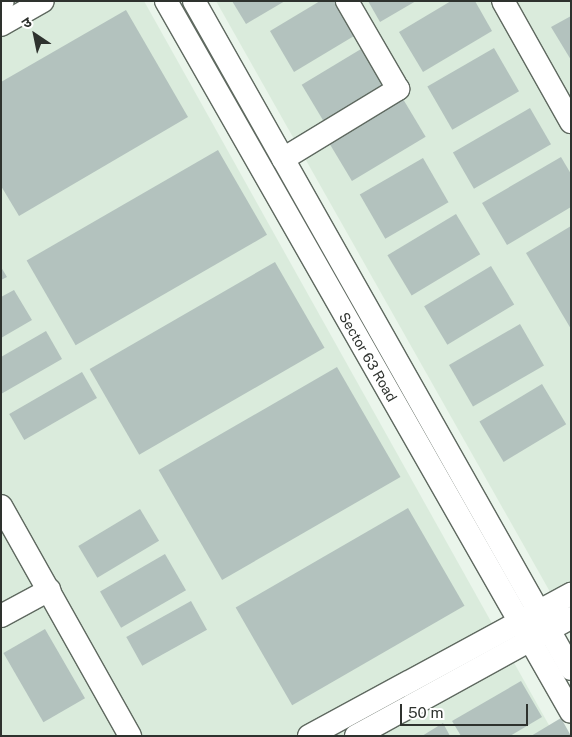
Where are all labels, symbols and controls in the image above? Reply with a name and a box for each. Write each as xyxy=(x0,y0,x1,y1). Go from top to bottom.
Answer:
north arrow xyxy=(10,10,60,60)
text: उ xyxy=(19,14,34,31)
street label: Sector 63 Road xyxy=(336,309,400,405)
scale bar xyxy=(402,694,530,726)
text: 50 m xyxy=(408,704,443,721)

